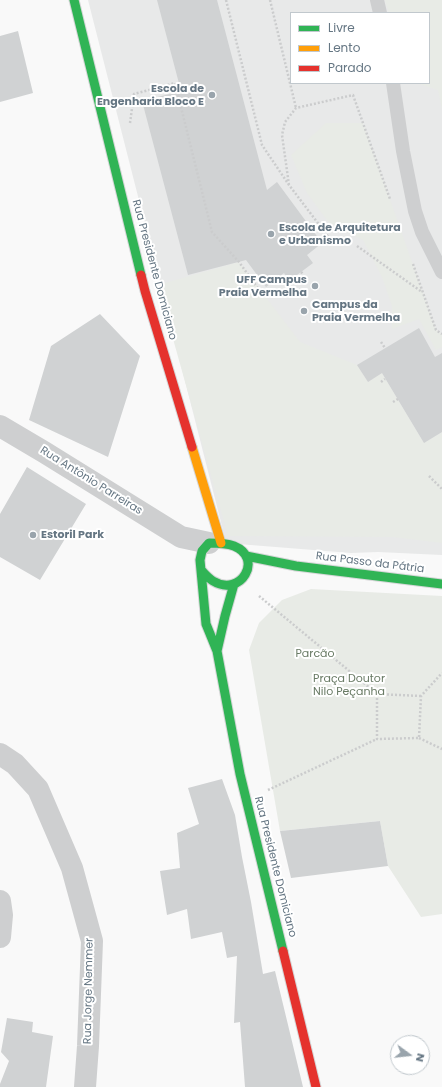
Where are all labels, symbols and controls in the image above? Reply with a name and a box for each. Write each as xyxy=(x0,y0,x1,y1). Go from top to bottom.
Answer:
legend xyxy=(290,12,430,84)
text: Livre xyxy=(328,19,355,36)
text: Lento xyxy=(328,39,360,56)
text: Parado xyxy=(328,59,371,76)
place label: Escola de Engenharia Bloco E xyxy=(97,82,204,108)
marker: Escola de Engenharia Bloco E xyxy=(207,90,217,100)
street label: Rua Presidente Domiciano xyxy=(129,198,179,342)
place label: Escola de Arquitetura e Urbanismo xyxy=(279,221,401,247)
marker: Escola de Arquitetura e Urbanismo xyxy=(266,229,276,239)
place label: UFF Campus Praia Vermelha xyxy=(219,273,307,299)
marker: UFF Campus Praia Vermelha xyxy=(310,281,320,291)
place label: Campus da Praia Vermelha xyxy=(312,298,400,324)
marker: Campus da Praia Vermelha xyxy=(299,306,309,316)
street label: Rua Antônio Parreiras xyxy=(37,444,145,518)
place label: Estoril Park xyxy=(41,528,104,542)
marker: Estoril Park xyxy=(28,530,38,540)
street label: Rua Passo da Pátria xyxy=(315,550,425,576)
park label: Parcão xyxy=(295,647,335,661)
park label: Praça Doutor Nilo Peçanha xyxy=(313,672,385,698)
street label: Rua Presidente Domiciano xyxy=(251,795,299,939)
street label: Rua Jorge Nemmer xyxy=(81,938,97,1044)
north arrow xyxy=(390,1035,430,1075)
text: N xyxy=(412,1052,429,1064)

